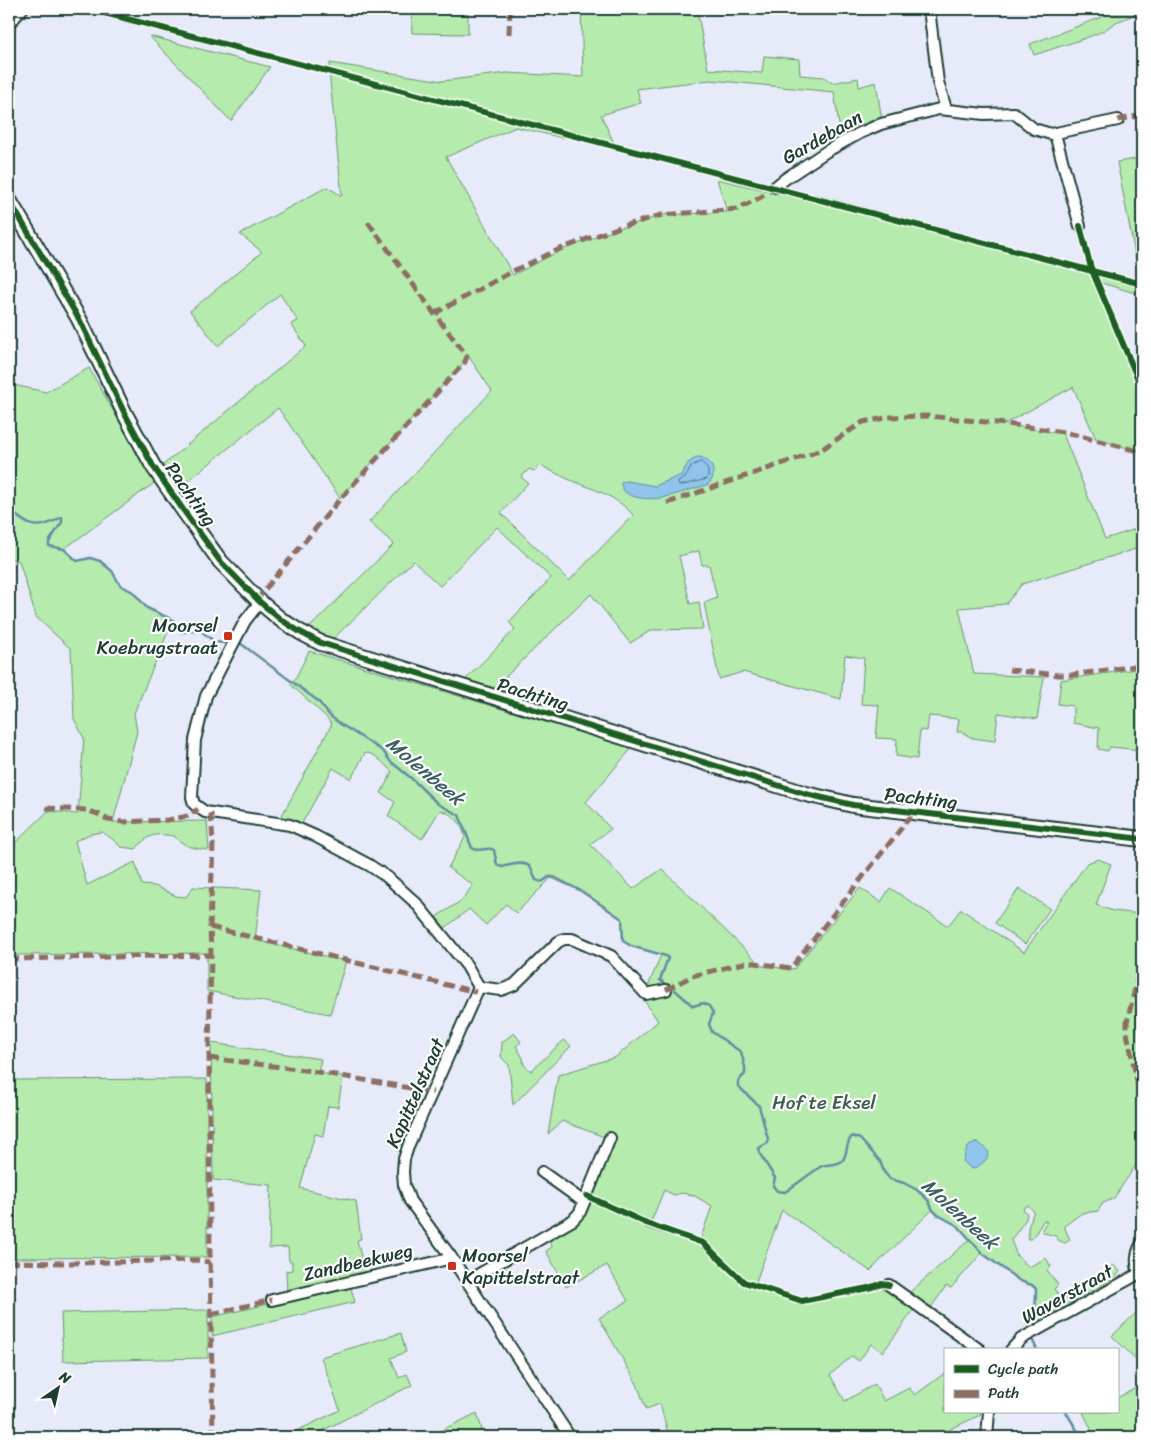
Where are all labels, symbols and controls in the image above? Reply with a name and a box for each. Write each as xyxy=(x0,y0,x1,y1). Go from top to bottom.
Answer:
street label: Gardebaan xyxy=(775,101,869,173)
street label: Pachting xyxy=(156,455,226,534)
place label: Moorsel Koebrugstraat xyxy=(97,609,219,664)
marker: Moorsel Koebrugstraat xyxy=(222,630,234,642)
street label: Pachting xyxy=(493,668,573,721)
water label: Molenbeek xyxy=(378,727,474,816)
street label: Pachting xyxy=(883,777,960,819)
street label: Kapittelstraat xyxy=(376,1032,454,1153)
park label: Hof te Eksel xyxy=(772,1086,876,1119)
water label: Molenbeek xyxy=(913,1169,1009,1260)
street label: Zandbeekweg xyxy=(300,1233,416,1291)
place label: Moorsel Kapittelstraat xyxy=(462,1239,581,1294)
street label: Waverstraat xyxy=(1015,1254,1120,1333)
marker: Moorsel Kapittelstraat xyxy=(446,1260,458,1272)
legend xyxy=(944,1348,1118,1414)
text: Cycle path xyxy=(988,1356,1059,1382)
north arrow xyxy=(32,1364,82,1414)
text: N xyxy=(53,1364,76,1391)
text: Path xyxy=(988,1380,1019,1406)

